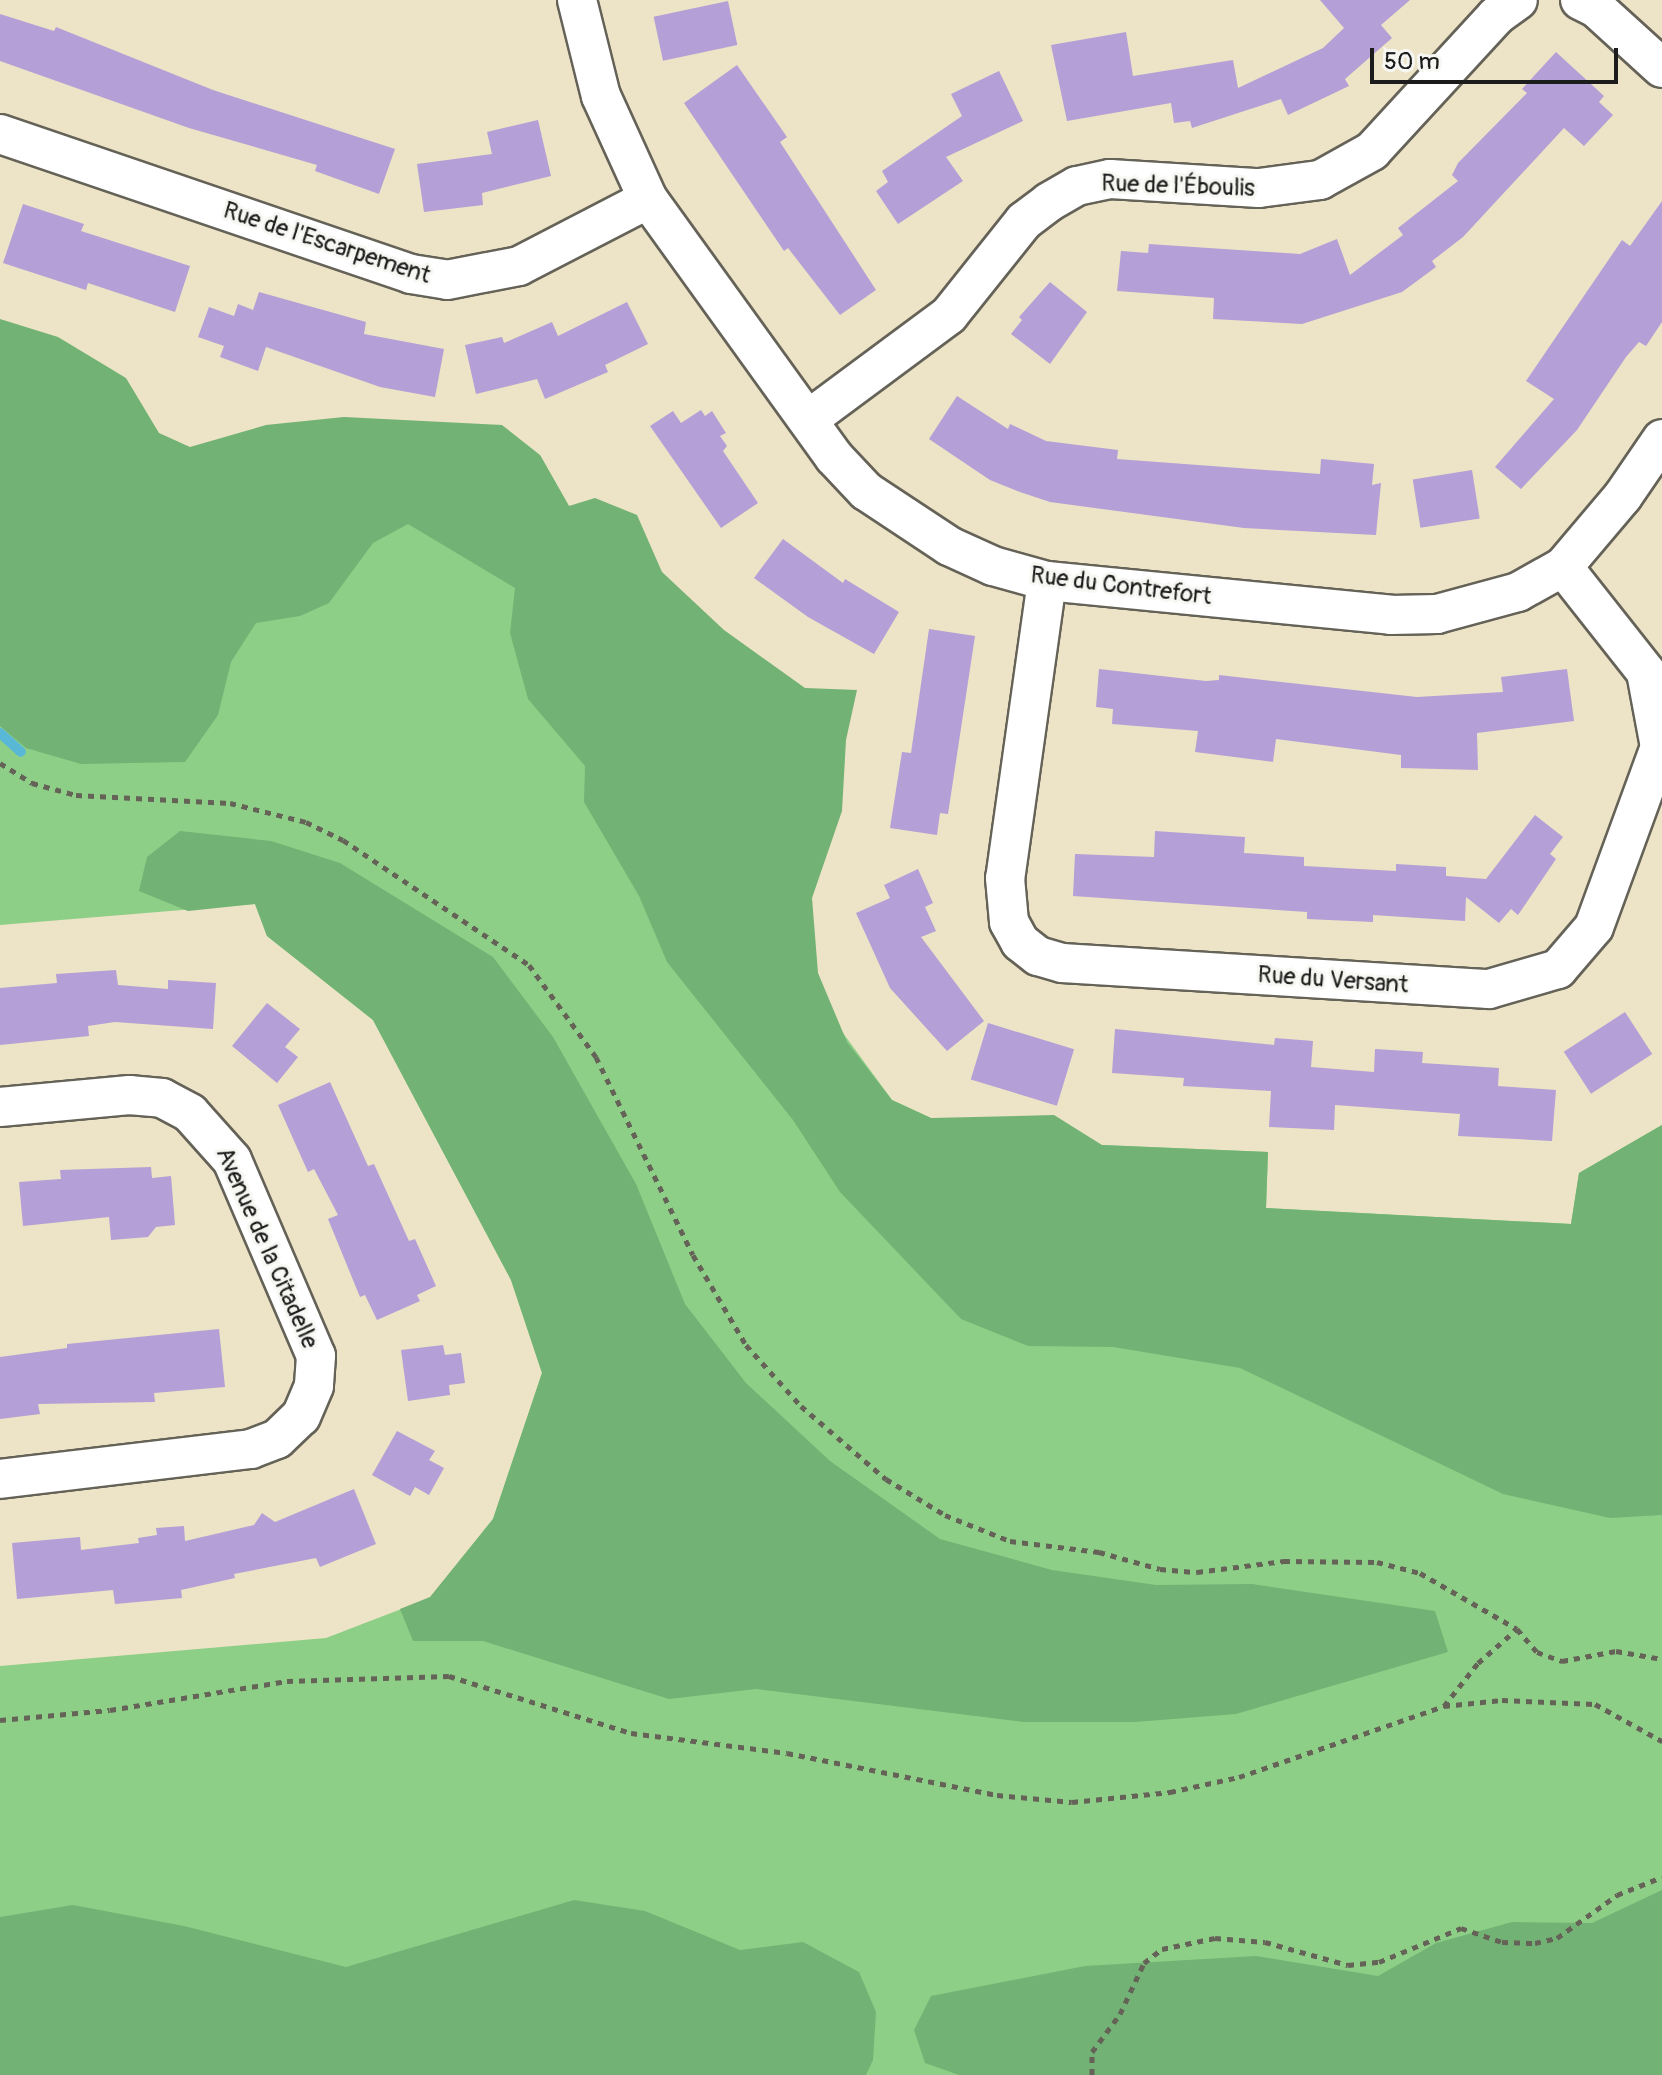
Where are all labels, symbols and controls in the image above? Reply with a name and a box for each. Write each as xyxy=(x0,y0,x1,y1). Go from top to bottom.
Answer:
scale bar xyxy=(1374,32,1622,82)
text: 50 m xyxy=(1384,47,1440,76)
street label: Rue de l'Éboulis xyxy=(1101,169,1255,203)
street label: Rue de l'Escarpement xyxy=(220,196,434,290)
street label: Rue du Contrefort xyxy=(1029,561,1213,611)
street label: Rue du Versant xyxy=(1257,960,1409,1000)
street label: Avenue de la Citadelle xyxy=(210,1143,324,1353)

